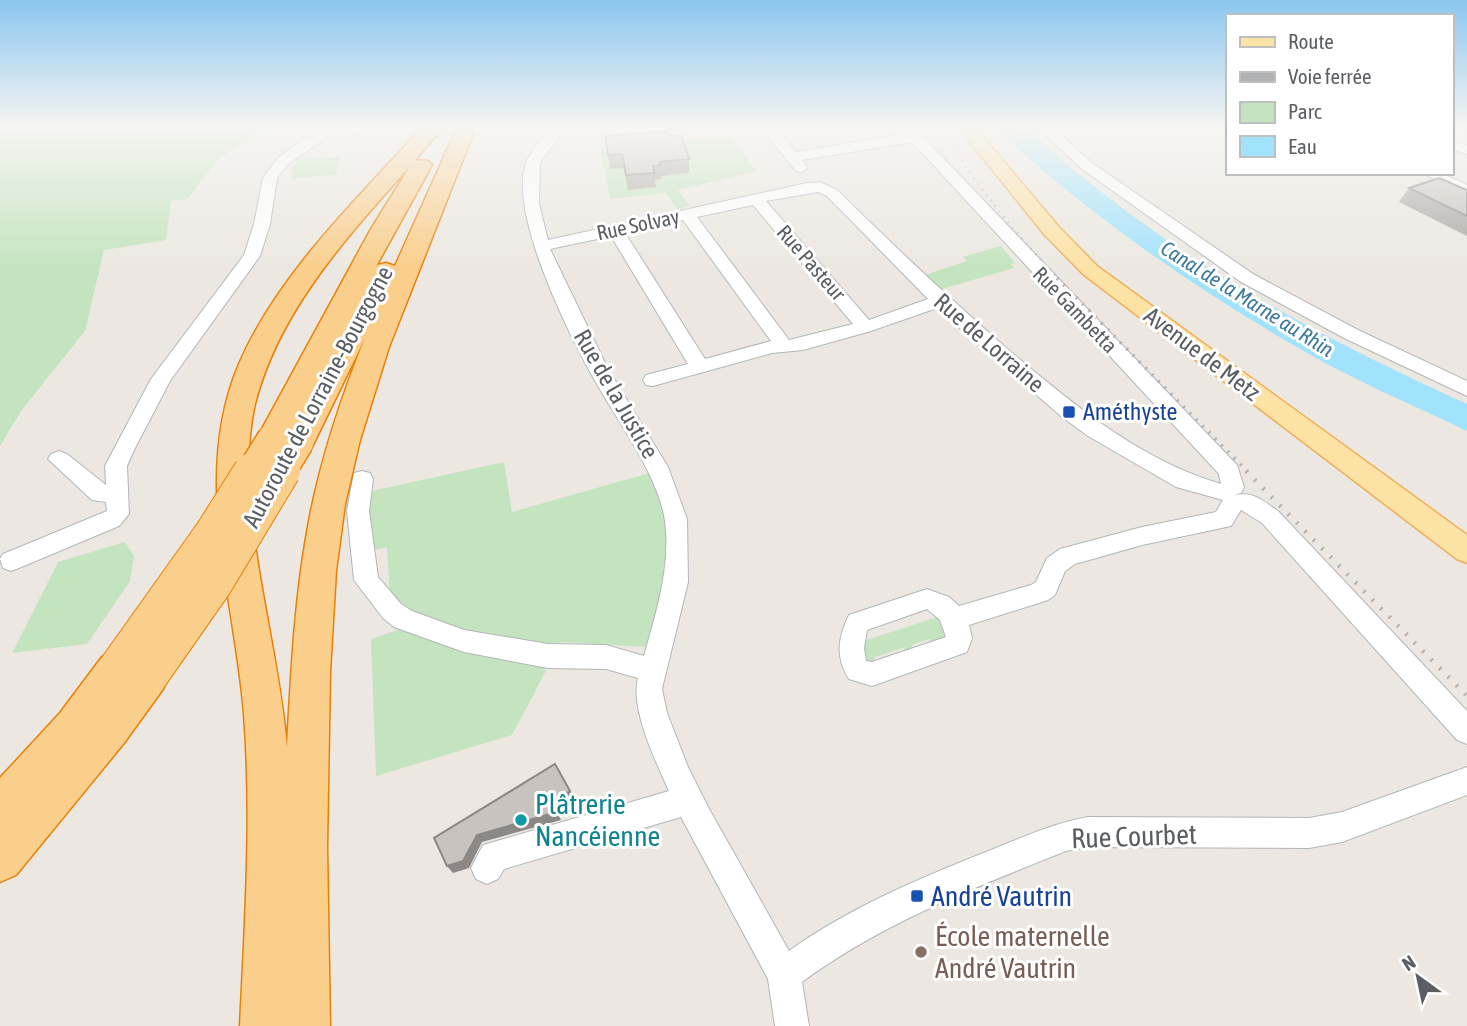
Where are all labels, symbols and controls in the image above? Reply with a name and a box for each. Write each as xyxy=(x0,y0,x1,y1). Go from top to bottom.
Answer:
legend xyxy=(1226,14,1453,175)
text: Route xyxy=(1288,29,1334,53)
text: Voie ferrée xyxy=(1288,64,1371,88)
text: Parc xyxy=(1288,99,1322,123)
text: Eau xyxy=(1288,134,1317,158)
street label: Rue Solvay xyxy=(594,203,682,244)
street label: Rue Pasteur xyxy=(773,220,851,305)
water label: Canal de la Marne au Rhin xyxy=(1157,235,1338,361)
street label: Rue Gambetta xyxy=(1029,261,1123,357)
street label: Autoroute de Lorraine-Bourgogne xyxy=(237,262,398,532)
street label: Rue de Lorraine xyxy=(929,288,1050,398)
street label: Avenue de Metz xyxy=(1139,301,1266,406)
street label: Rue de la Justice xyxy=(569,325,664,463)
place label: Améthyste xyxy=(1083,398,1177,425)
marker: Améthyste xyxy=(1061,404,1077,420)
place label: Plâtrerie Nancéienne xyxy=(535,788,660,852)
marker: Plâtrerie Nancéienne xyxy=(513,812,529,828)
street label: Rue Courbet xyxy=(1071,818,1197,854)
place label: André Vautrin xyxy=(931,880,1072,912)
marker: André Vautrin xyxy=(909,888,925,904)
place label: École maternelle André Vautrin xyxy=(935,920,1110,984)
north arrow xyxy=(1383,942,1453,1012)
marker: École maternelle André Vautrin xyxy=(913,944,929,960)
text: N xyxy=(1398,950,1419,975)

